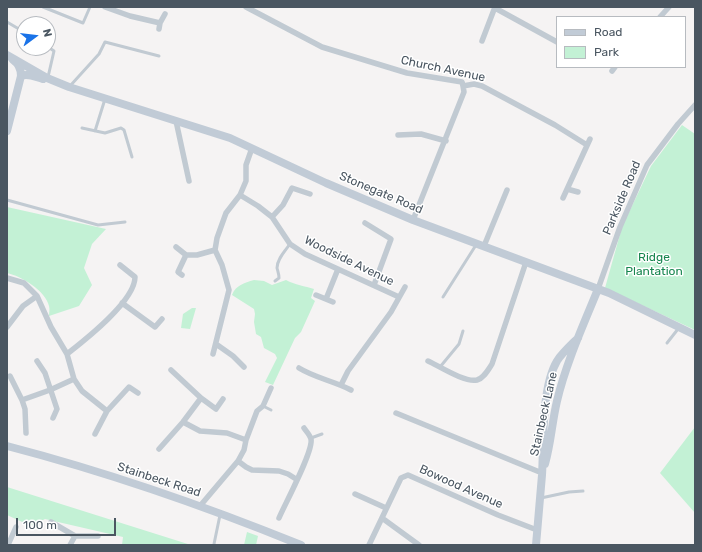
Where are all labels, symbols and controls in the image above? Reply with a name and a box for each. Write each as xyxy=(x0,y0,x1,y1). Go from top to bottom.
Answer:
north arrow xyxy=(16,16,56,56)
legend xyxy=(556,16,686,68)
text: Road xyxy=(594,25,622,39)
text: N xyxy=(40,28,54,39)
text: Park xyxy=(594,45,619,59)
street label: Church Avenue xyxy=(400,53,486,85)
street label: Parkside Road xyxy=(600,159,644,237)
street label: Stonegate Road xyxy=(337,169,425,217)
street label: Woodside Avenue xyxy=(302,233,396,289)
park label: Ridge Plantation xyxy=(625,251,683,279)
street label: Stainbeck Lane xyxy=(527,371,561,457)
street label: Stainbeck Road xyxy=(115,460,203,500)
street label: Bowood Avenue xyxy=(417,462,505,512)
scale bar xyxy=(18,510,118,536)
text: 100 m xyxy=(23,518,57,532)

